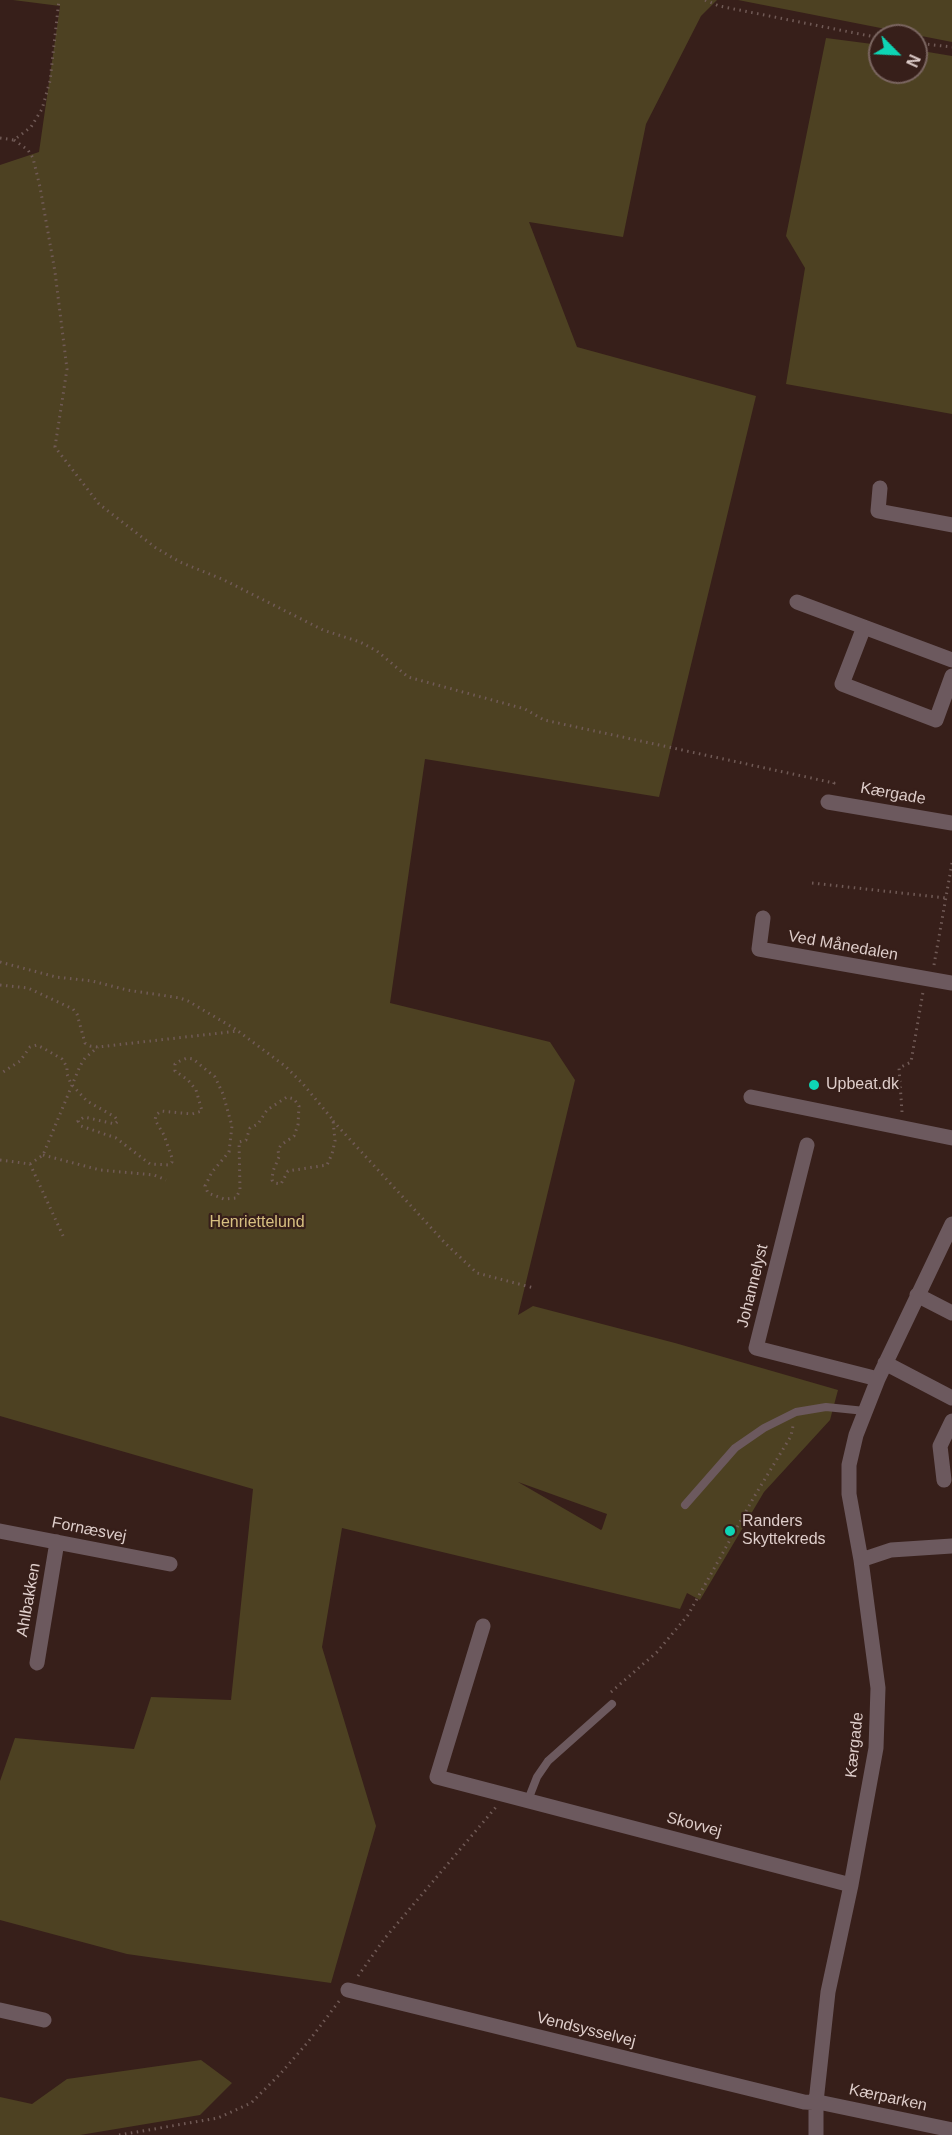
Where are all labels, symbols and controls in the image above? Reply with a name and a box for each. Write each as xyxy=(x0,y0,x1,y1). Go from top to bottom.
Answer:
north arrow xyxy=(868,24,928,84)
text: N xyxy=(903,52,923,69)
street label: Kærgade xyxy=(859,779,927,809)
street label: Ved Månedalen xyxy=(787,927,899,965)
place label: Upbeat.dk xyxy=(826,1075,899,1095)
marker: Upbeat.dk xyxy=(807,1078,821,1092)
park label: Henriettelund xyxy=(209,1213,305,1233)
street label: Johannelyst xyxy=(733,1242,773,1330)
place label: Randers Skyttekreds xyxy=(742,1512,826,1550)
street label: Fornæsvej xyxy=(50,1513,128,1547)
marker: Randers Skyttekreds xyxy=(723,1524,737,1538)
street label: Ahlbakken xyxy=(13,1562,45,1638)
street label: Kærgade xyxy=(842,1711,868,1779)
street label: Skovvej xyxy=(664,1808,724,1842)
street label: Vendsysselvej xyxy=(534,2008,638,2052)
street label: Kærparken xyxy=(847,2080,929,2116)

